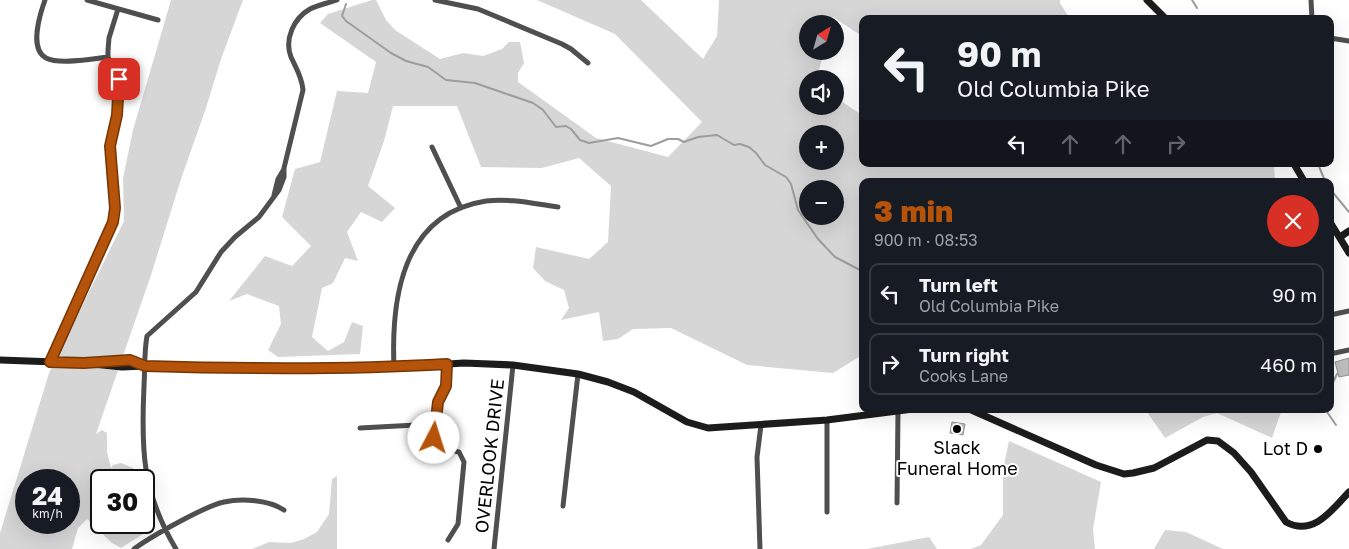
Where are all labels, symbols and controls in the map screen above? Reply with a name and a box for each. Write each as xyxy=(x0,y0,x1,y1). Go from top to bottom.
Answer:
north arrow xyxy=(799,15,844,60)
map controls xyxy=(799,15,844,225)
text: 90 m xyxy=(957,33,1041,75)
icon: left xyxy=(874,35,939,100)
pin xyxy=(98,58,140,100)
icon: arrive xyxy=(105,65,133,93)
button: sound xyxy=(799,70,844,115)
text: Old Columbia Pike xyxy=(957,75,1150,102)
button: + xyxy=(799,125,844,170)
icon: left xyxy=(1003,130,1031,158)
icon: ahead xyxy=(1056,130,1084,158)
icon: ahead xyxy=(1109,130,1137,158)
icon: right xyxy=(1162,130,1190,158)
button: − xyxy=(799,180,844,225)
text: 3 min xyxy=(874,193,953,229)
button: close xyxy=(1267,195,1319,247)
text: 900 m · 08:53 xyxy=(874,230,978,250)
text: Turn left xyxy=(919,273,998,296)
icon: left xyxy=(876,280,904,308)
text: 90 m xyxy=(1272,283,1317,306)
text: Old Columbia Pike xyxy=(919,296,1059,316)
text: Turn right xyxy=(919,343,1009,366)
icon: right xyxy=(876,350,904,378)
text: 460 m xyxy=(1261,353,1317,376)
text: Cooks Lane xyxy=(919,366,1008,386)
street label: OVERLOOK DRIVE xyxy=(470,378,508,534)
position arrow xyxy=(407,411,459,463)
marker: Slack Funeral Home xyxy=(951,423,963,435)
place label: Slack Funeral Home xyxy=(896,436,1018,479)
place label: Lot D xyxy=(1263,437,1308,459)
marker: Lot D xyxy=(1312,443,1324,455)
speed limit sign: 30 xyxy=(90,469,155,534)
text: 24 xyxy=(32,480,63,511)
text: km/h xyxy=(32,506,63,521)

